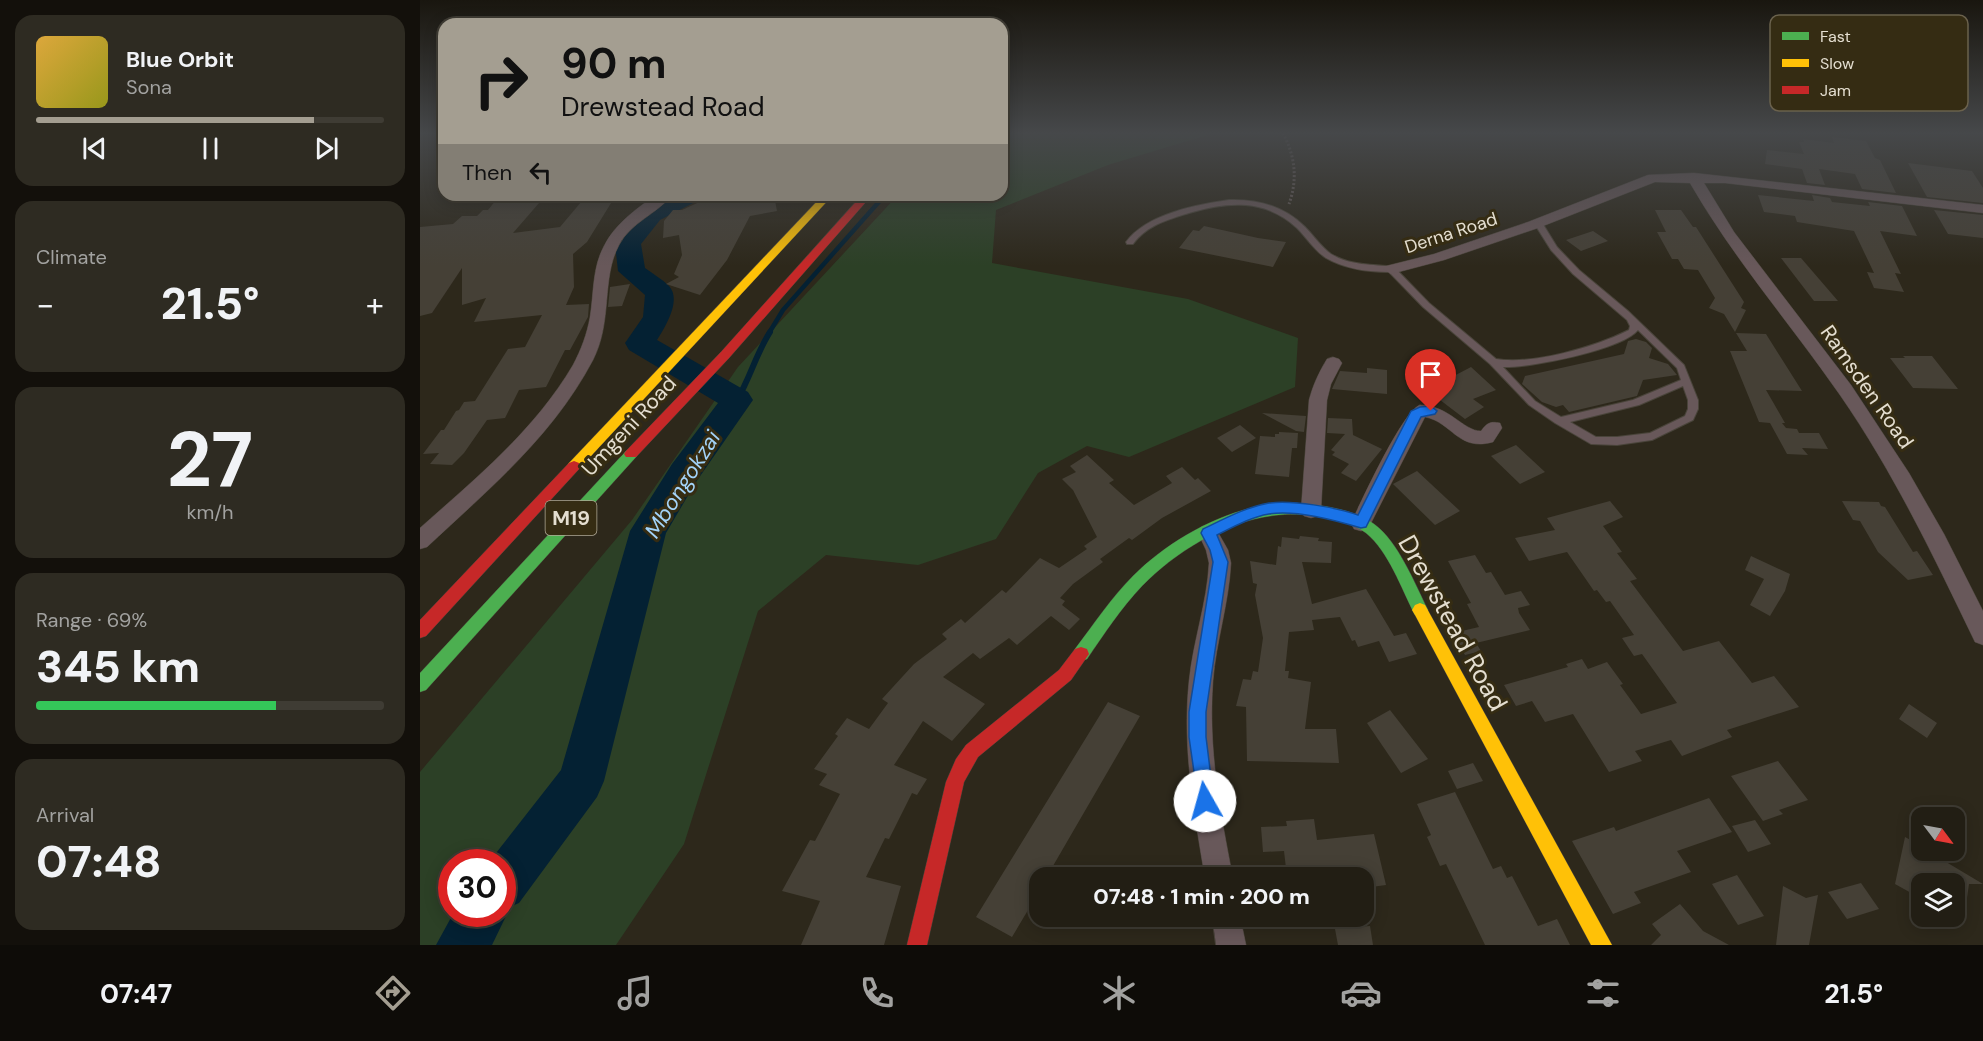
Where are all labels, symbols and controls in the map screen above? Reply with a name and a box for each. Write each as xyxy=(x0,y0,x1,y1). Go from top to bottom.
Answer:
legend xyxy=(1770,15,1968,111)
text: Fast xyxy=(1820,26,1851,47)
text: 90 m xyxy=(561,36,667,91)
icon: right xyxy=(462,42,540,120)
text: Blue Orbit xyxy=(126,45,234,74)
text: Slow xyxy=(1820,53,1854,74)
text: Sona xyxy=(126,74,172,100)
text: Jam xyxy=(1820,80,1851,101)
text: Drewstead Road xyxy=(561,89,765,124)
icon: previous xyxy=(78,132,111,165)
icon: pause xyxy=(194,132,227,165)
icon: next xyxy=(310,132,343,165)
icon: left xyxy=(524,156,557,189)
text: Then xyxy=(462,158,512,187)
street label: Derna Road xyxy=(1402,207,1500,259)
text: Climate xyxy=(36,244,107,270)
text: 21.5° xyxy=(161,274,259,333)
text: − xyxy=(36,283,54,326)
text: + xyxy=(366,283,384,326)
street label: Ramsden Road xyxy=(1814,320,1920,454)
pin xyxy=(1405,349,1456,411)
icon: arrive xyxy=(1414,358,1447,391)
street label: Umgeni Road xyxy=(575,370,683,482)
text: 27 xyxy=(167,409,253,510)
water label: Mbongokzai xyxy=(638,424,727,544)
text: km/h xyxy=(186,499,234,525)
road number: M19 xyxy=(546,501,596,535)
street label: Drewstead Road xyxy=(1391,529,1515,717)
text: Range · 69% xyxy=(36,607,147,633)
text: 345 km xyxy=(36,637,200,696)
position arrow xyxy=(1173,769,1237,833)
text: Arrival xyxy=(36,802,94,828)
north arrow xyxy=(1911,807,1965,861)
map controls xyxy=(1911,807,1965,927)
text: 07:48 xyxy=(36,832,161,891)
speed limit sign: 30 xyxy=(438,849,516,927)
button: layers xyxy=(1911,873,1965,927)
text: 07:48 · 1 min · 200 m xyxy=(1093,882,1310,911)
icon: directions xyxy=(372,972,414,1014)
icon: music xyxy=(614,972,656,1014)
icon: phone xyxy=(856,972,898,1014)
icon: climate xyxy=(1098,972,1140,1014)
icon: car xyxy=(1340,972,1382,1014)
icon: filters xyxy=(1582,972,1624,1014)
text: 07:47 xyxy=(100,976,172,1011)
text: 21.5° xyxy=(1824,976,1883,1011)

